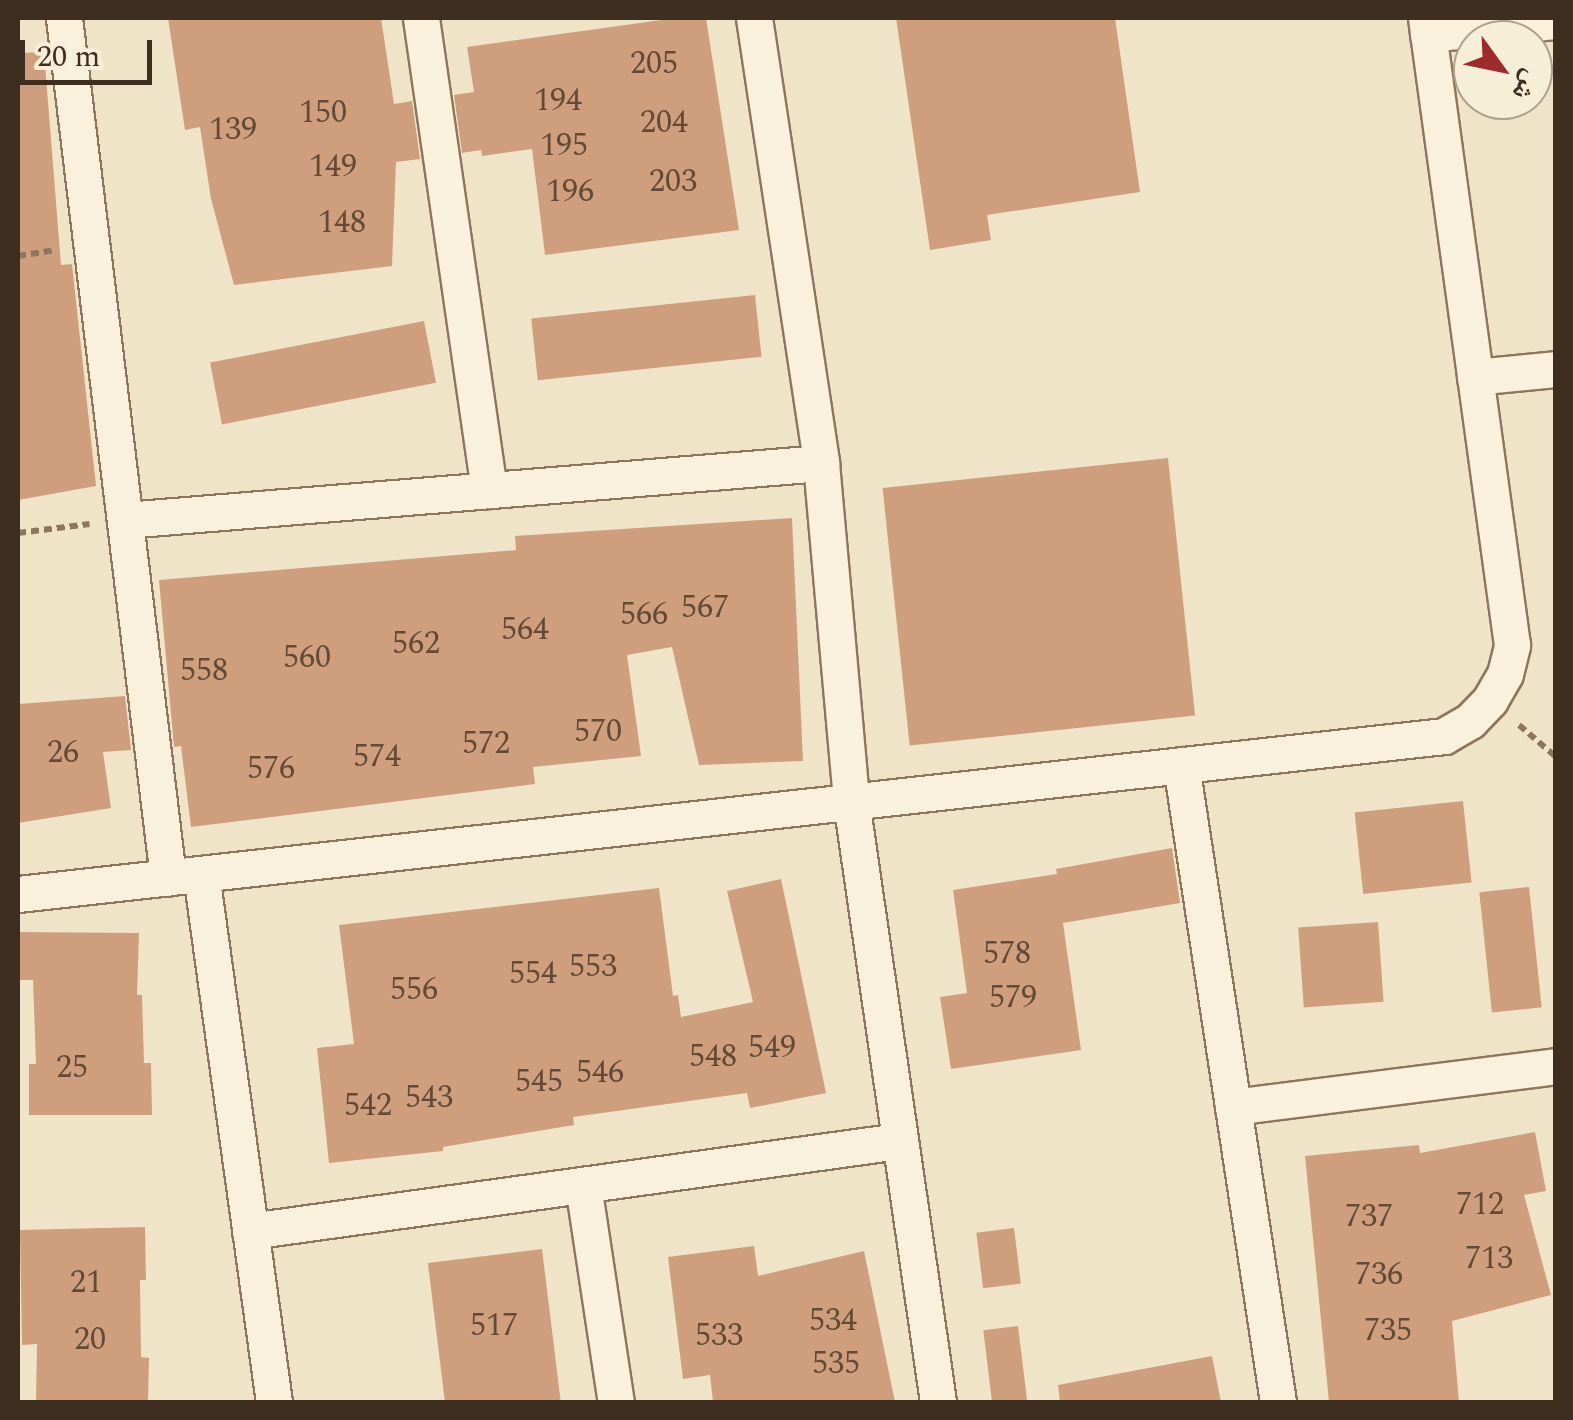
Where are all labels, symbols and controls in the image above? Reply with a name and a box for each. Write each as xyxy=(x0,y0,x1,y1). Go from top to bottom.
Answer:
scale bar xyxy=(25,20,158,82)
north arrow xyxy=(1453,20,1553,120)
text: 20 m xyxy=(37,34,100,80)
house number: 205 xyxy=(630,45,678,83)
text: ش xyxy=(1501,61,1553,110)
house number: 194 xyxy=(534,82,582,120)
house number: 150 xyxy=(299,94,347,132)
house number: 204 xyxy=(640,104,688,142)
house number: 139 xyxy=(209,111,257,149)
house number: 195 xyxy=(540,127,588,165)
house number: 149 xyxy=(309,148,357,186)
house number: 203 xyxy=(649,163,697,201)
house number: 196 xyxy=(546,173,594,211)
house number: 148 xyxy=(318,204,366,242)
house number: 567 xyxy=(681,589,729,627)
house number: 566 xyxy=(620,596,668,634)
house number: 564 xyxy=(501,611,549,649)
house number: 562 xyxy=(392,625,440,663)
house number: 560 xyxy=(283,639,331,677)
house number: 558 xyxy=(180,652,228,690)
house number: 570 xyxy=(574,713,622,751)
house number: 572 xyxy=(462,725,510,763)
house number: 26 xyxy=(47,734,79,772)
house number: 574 xyxy=(353,738,401,776)
house number: 576 xyxy=(247,750,295,788)
house number: 578 xyxy=(983,935,1031,973)
house number: 553 xyxy=(569,948,617,986)
house number: 554 xyxy=(509,955,557,993)
house number: 556 xyxy=(390,971,438,1009)
house number: 579 xyxy=(989,979,1037,1017)
house number: 549 xyxy=(748,1029,796,1067)
house number: 548 xyxy=(689,1038,737,1076)
house number: 25 xyxy=(56,1049,88,1087)
house number: 546 xyxy=(576,1054,624,1092)
house number: 545 xyxy=(515,1063,563,1101)
house number: 543 xyxy=(405,1079,453,1117)
house number: 542 xyxy=(344,1087,392,1125)
house number: 712 xyxy=(1456,1186,1504,1224)
house number: 737 xyxy=(1345,1198,1393,1236)
house number: 713 xyxy=(1465,1240,1513,1278)
house number: 736 xyxy=(1355,1256,1403,1294)
house number: 21 xyxy=(70,1264,102,1302)
house number: 534 xyxy=(809,1302,857,1340)
house number: 517 xyxy=(470,1307,518,1345)
house number: 735 xyxy=(1364,1312,1412,1350)
house number: 533 xyxy=(695,1317,743,1355)
house number: 20 xyxy=(74,1321,106,1359)
house number: 535 xyxy=(812,1345,860,1383)

